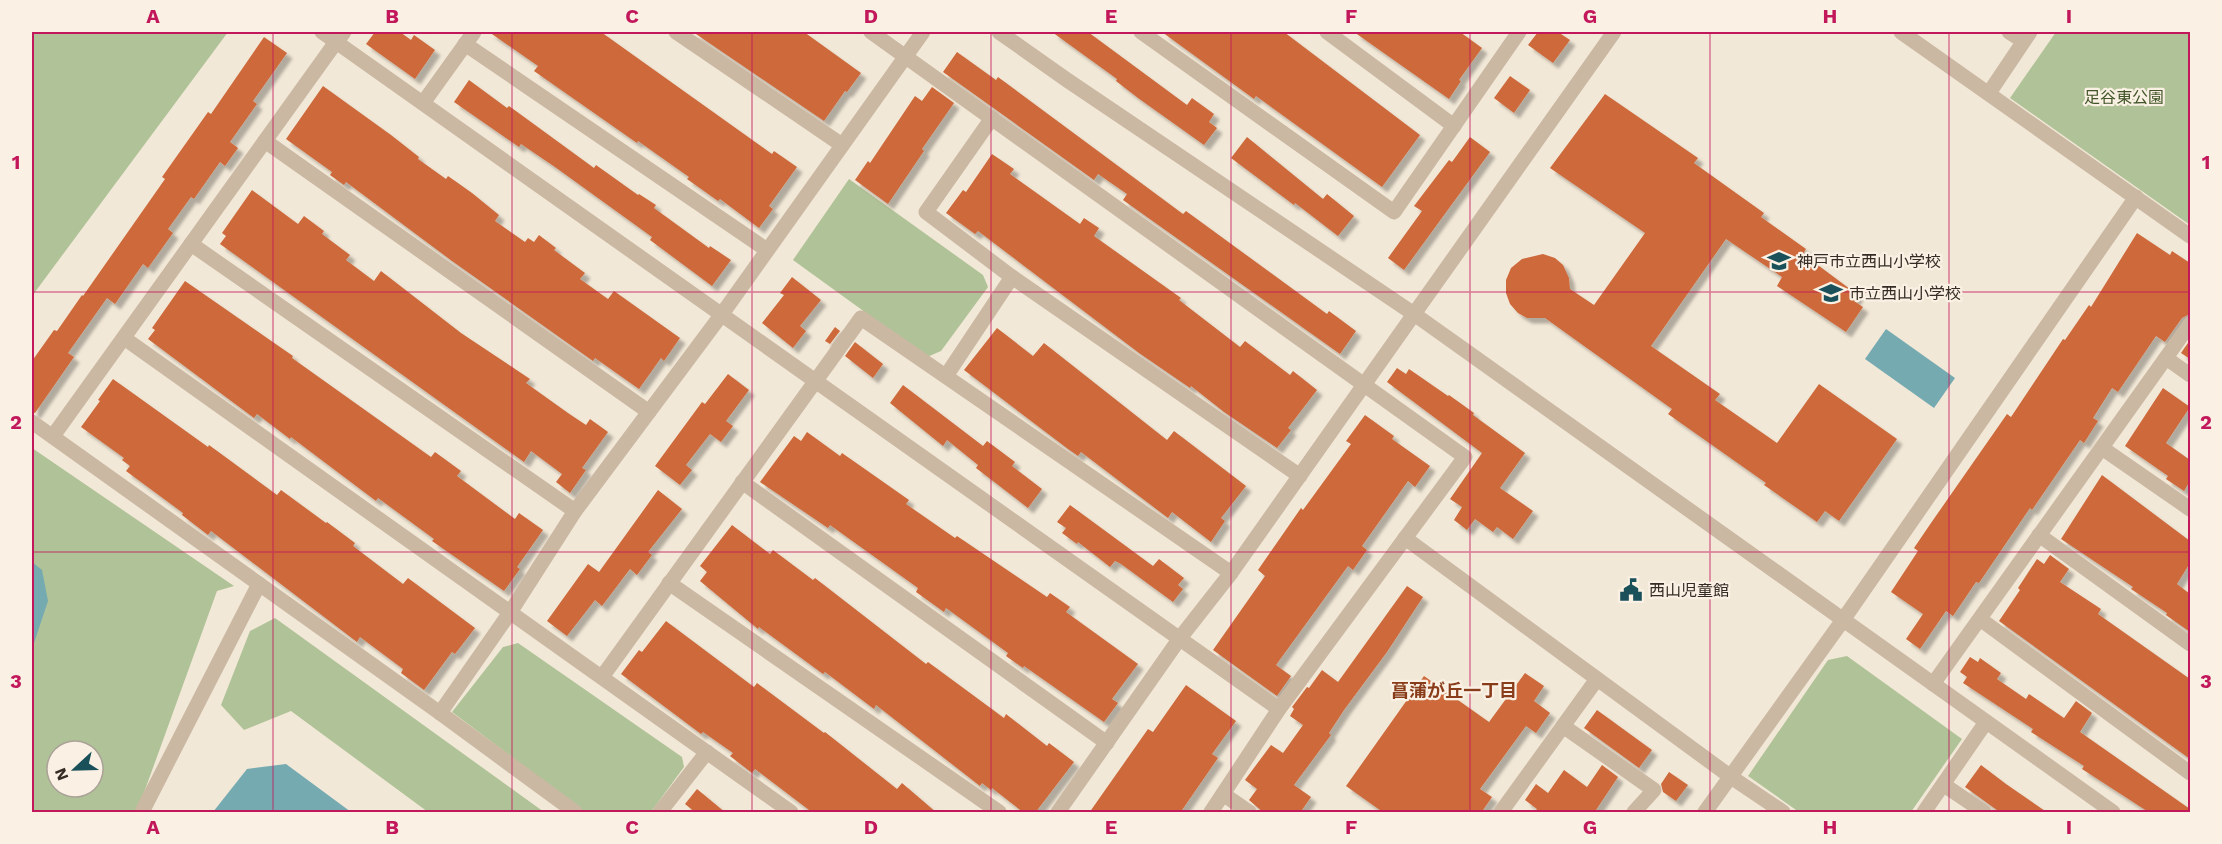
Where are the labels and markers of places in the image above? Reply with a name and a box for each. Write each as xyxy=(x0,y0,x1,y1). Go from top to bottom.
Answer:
school or university icon: 神戸市立西山小学校 xyxy=(1766,248,1792,274)
place label: 神戸市立西山小学校 xyxy=(1797,252,1941,271)
school or university icon: 市立西山小学校 xyxy=(1818,280,1844,306)
place label: 市立西山小学校 xyxy=(1849,284,1961,303)
public building icon: 西山児童館 xyxy=(1618,577,1644,603)
place label: 西山児童館 xyxy=(1649,581,1729,600)

